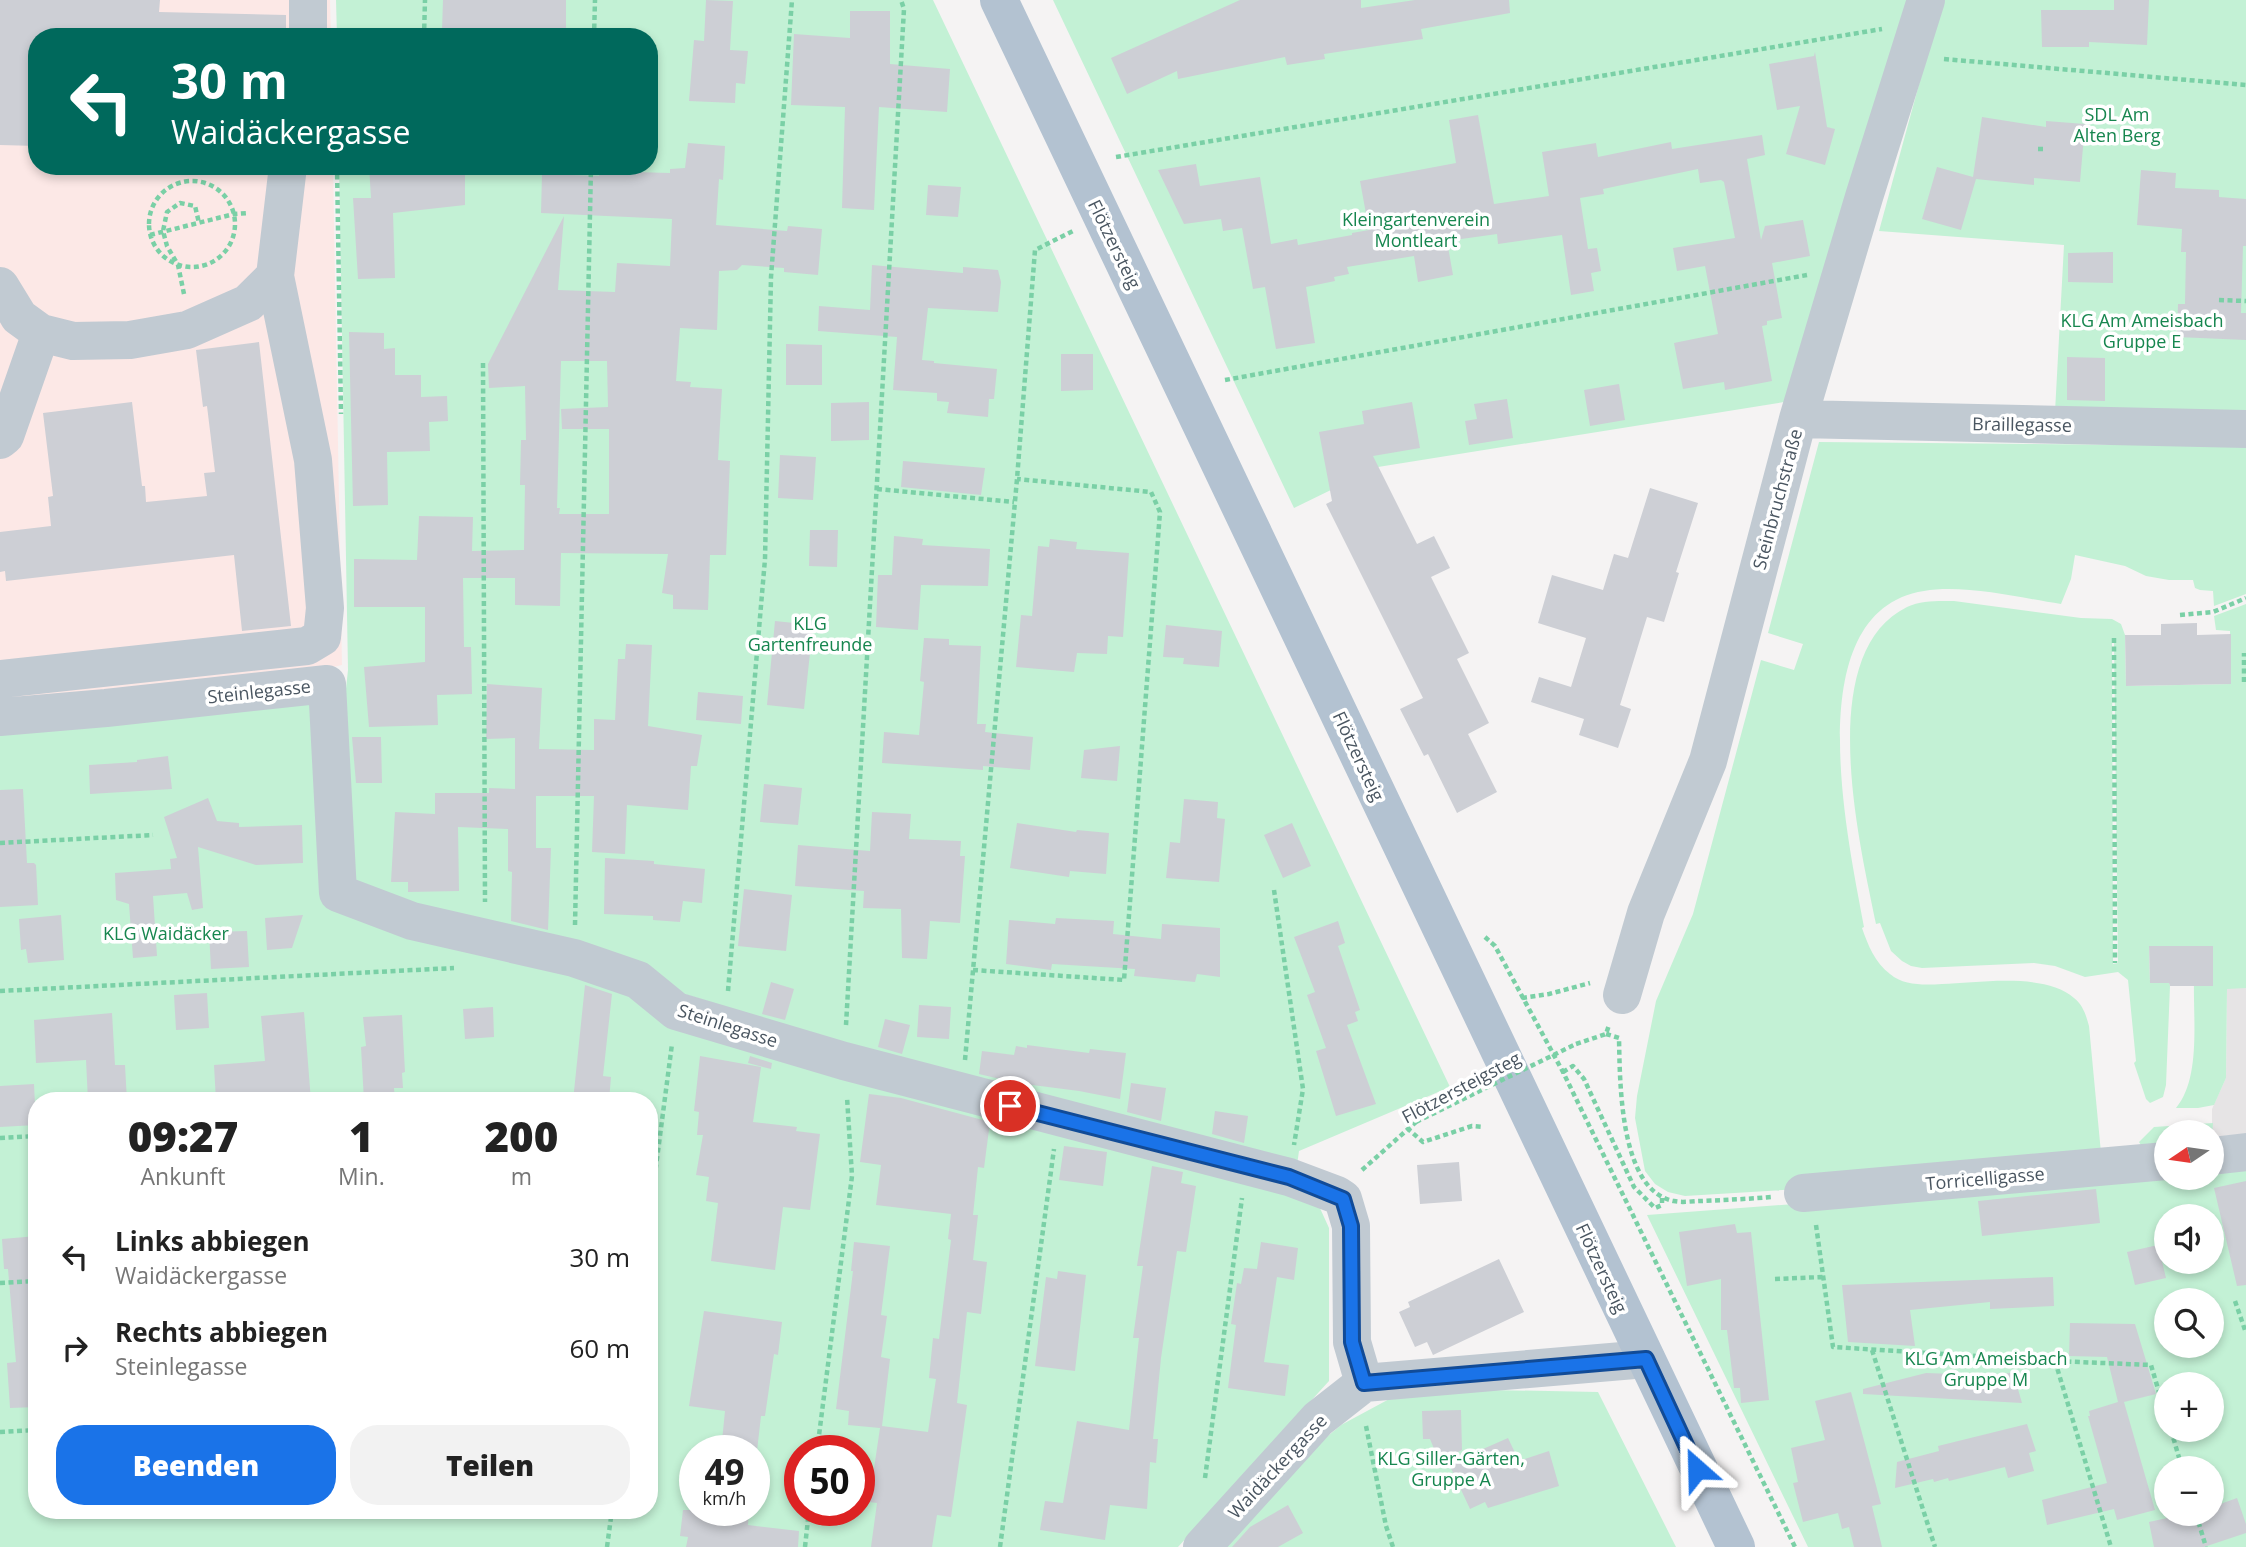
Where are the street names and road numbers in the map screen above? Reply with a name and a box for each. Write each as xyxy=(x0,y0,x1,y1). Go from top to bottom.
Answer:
street label: Flötzersteig xyxy=(1083,195,1147,293)
street label: Braillegasse xyxy=(1972,411,2072,437)
street label: Steinbruchstraße xyxy=(1747,426,1807,572)
street label: Steinlegasse xyxy=(206,674,312,708)
street label: Flötzersteig xyxy=(1328,707,1390,805)
street label: Steinlegasse xyxy=(675,998,781,1052)
street label: Flötzersteigsteg xyxy=(1397,1045,1525,1128)
street label: Torricelligasse xyxy=(1924,1161,2046,1195)
street label: Flötzersteig xyxy=(1571,1219,1633,1317)
street label: Waidäckergasse xyxy=(1222,1409,1332,1523)

